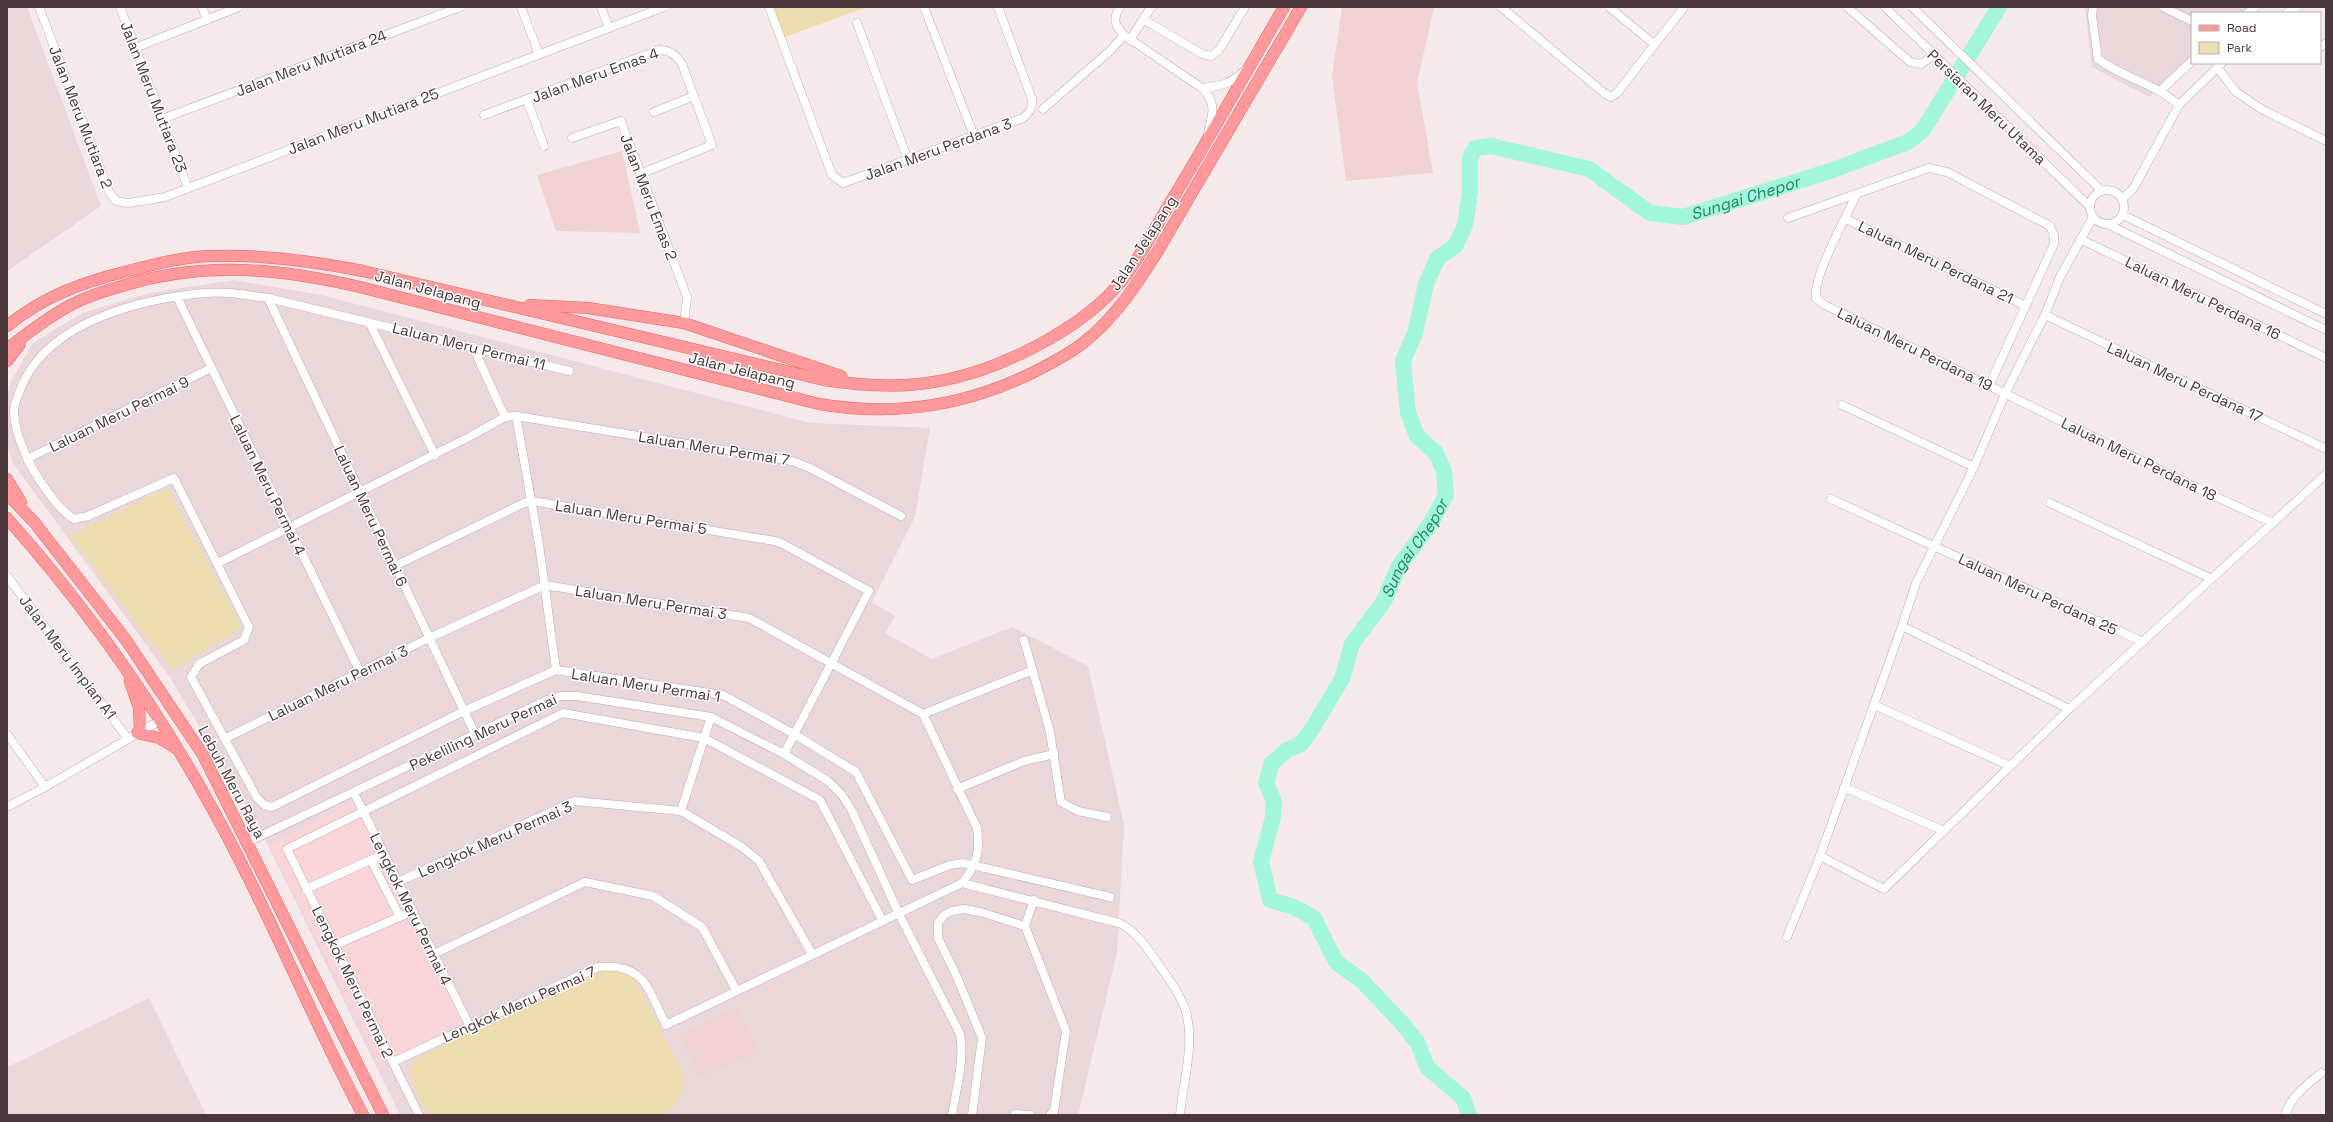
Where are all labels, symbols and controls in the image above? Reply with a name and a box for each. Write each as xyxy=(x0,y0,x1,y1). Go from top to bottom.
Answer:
legend xyxy=(2191,12,2321,64)
street label: Jalan Meru Mutiara 23 xyxy=(116,19,192,175)
text: Road xyxy=(2227,20,2256,36)
street label: Jalan Meru Mutiara 24 xyxy=(233,25,389,101)
text: Park xyxy=(2227,40,2252,56)
street label: Jalan Meru Mutiara 2 xyxy=(45,43,117,191)
street label: Jalan Meru Emas 4 xyxy=(529,43,661,107)
street label: Persiaran Meru Utama xyxy=(1924,45,2051,169)
street label: Jalan Meru Mutiara 25 xyxy=(285,83,441,159)
street label: Jalan Meru Perdana 3 xyxy=(862,114,1014,184)
street label: Jalan Meru Emas 2 xyxy=(616,131,682,263)
water label: Sungai Chepor xyxy=(1688,170,1804,224)
street label: Jalan Jelapang xyxy=(1105,192,1181,294)
street label: Laluan Meru Perdana 21 xyxy=(1855,216,2017,308)
street label: Laluan Meru Perdana 16 xyxy=(2122,252,2284,344)
street label: Jalan Jelapang xyxy=(373,266,483,312)
street label: Laluan Meru Perdana 19 xyxy=(1834,303,1996,395)
street label: Laluan Meru Permai 11 xyxy=(391,318,547,374)
street label: Laluan Meru Perdana 17 xyxy=(2104,338,2266,426)
street label: Jalan Jelapang xyxy=(687,348,797,392)
street label: Laluan Meru Permai 9 xyxy=(46,372,192,456)
street label: Laluan Meru Permai 4 xyxy=(226,412,310,558)
street label: Laluan Meru Perdana 18 xyxy=(2058,413,2220,505)
street label: Laluan Meru Permai 7 xyxy=(637,427,791,469)
street label: Laluan Meru Permai 6 xyxy=(330,442,412,590)
water label: Sungai Chepor xyxy=(1376,494,1453,601)
street label: Laluan Meru Permai 5 xyxy=(554,496,708,538)
street label: Laluan Meru Perdana 25 xyxy=(1956,549,2120,639)
street label: Laluan Meru Permai 3 xyxy=(574,581,728,623)
street label: Jalan Meru Impian A1 xyxy=(15,591,121,723)
street label: Laluan Meru Permai 3 xyxy=(265,641,411,725)
street label: Laluan Meru Permai 1 xyxy=(570,664,722,706)
street label: Pekeliling Meru Permai xyxy=(406,689,560,775)
street label: Lebuh Meru Raya xyxy=(194,722,270,842)
street label: Lengkok Meru Permai 3 xyxy=(415,796,575,882)
street label: Lengkok Meru Permai 4 xyxy=(366,830,456,988)
street label: Lengkok Meru Permai 2 xyxy=(308,903,398,1061)
street label: Lengkok Meru Permai 7 xyxy=(439,962,599,1046)

